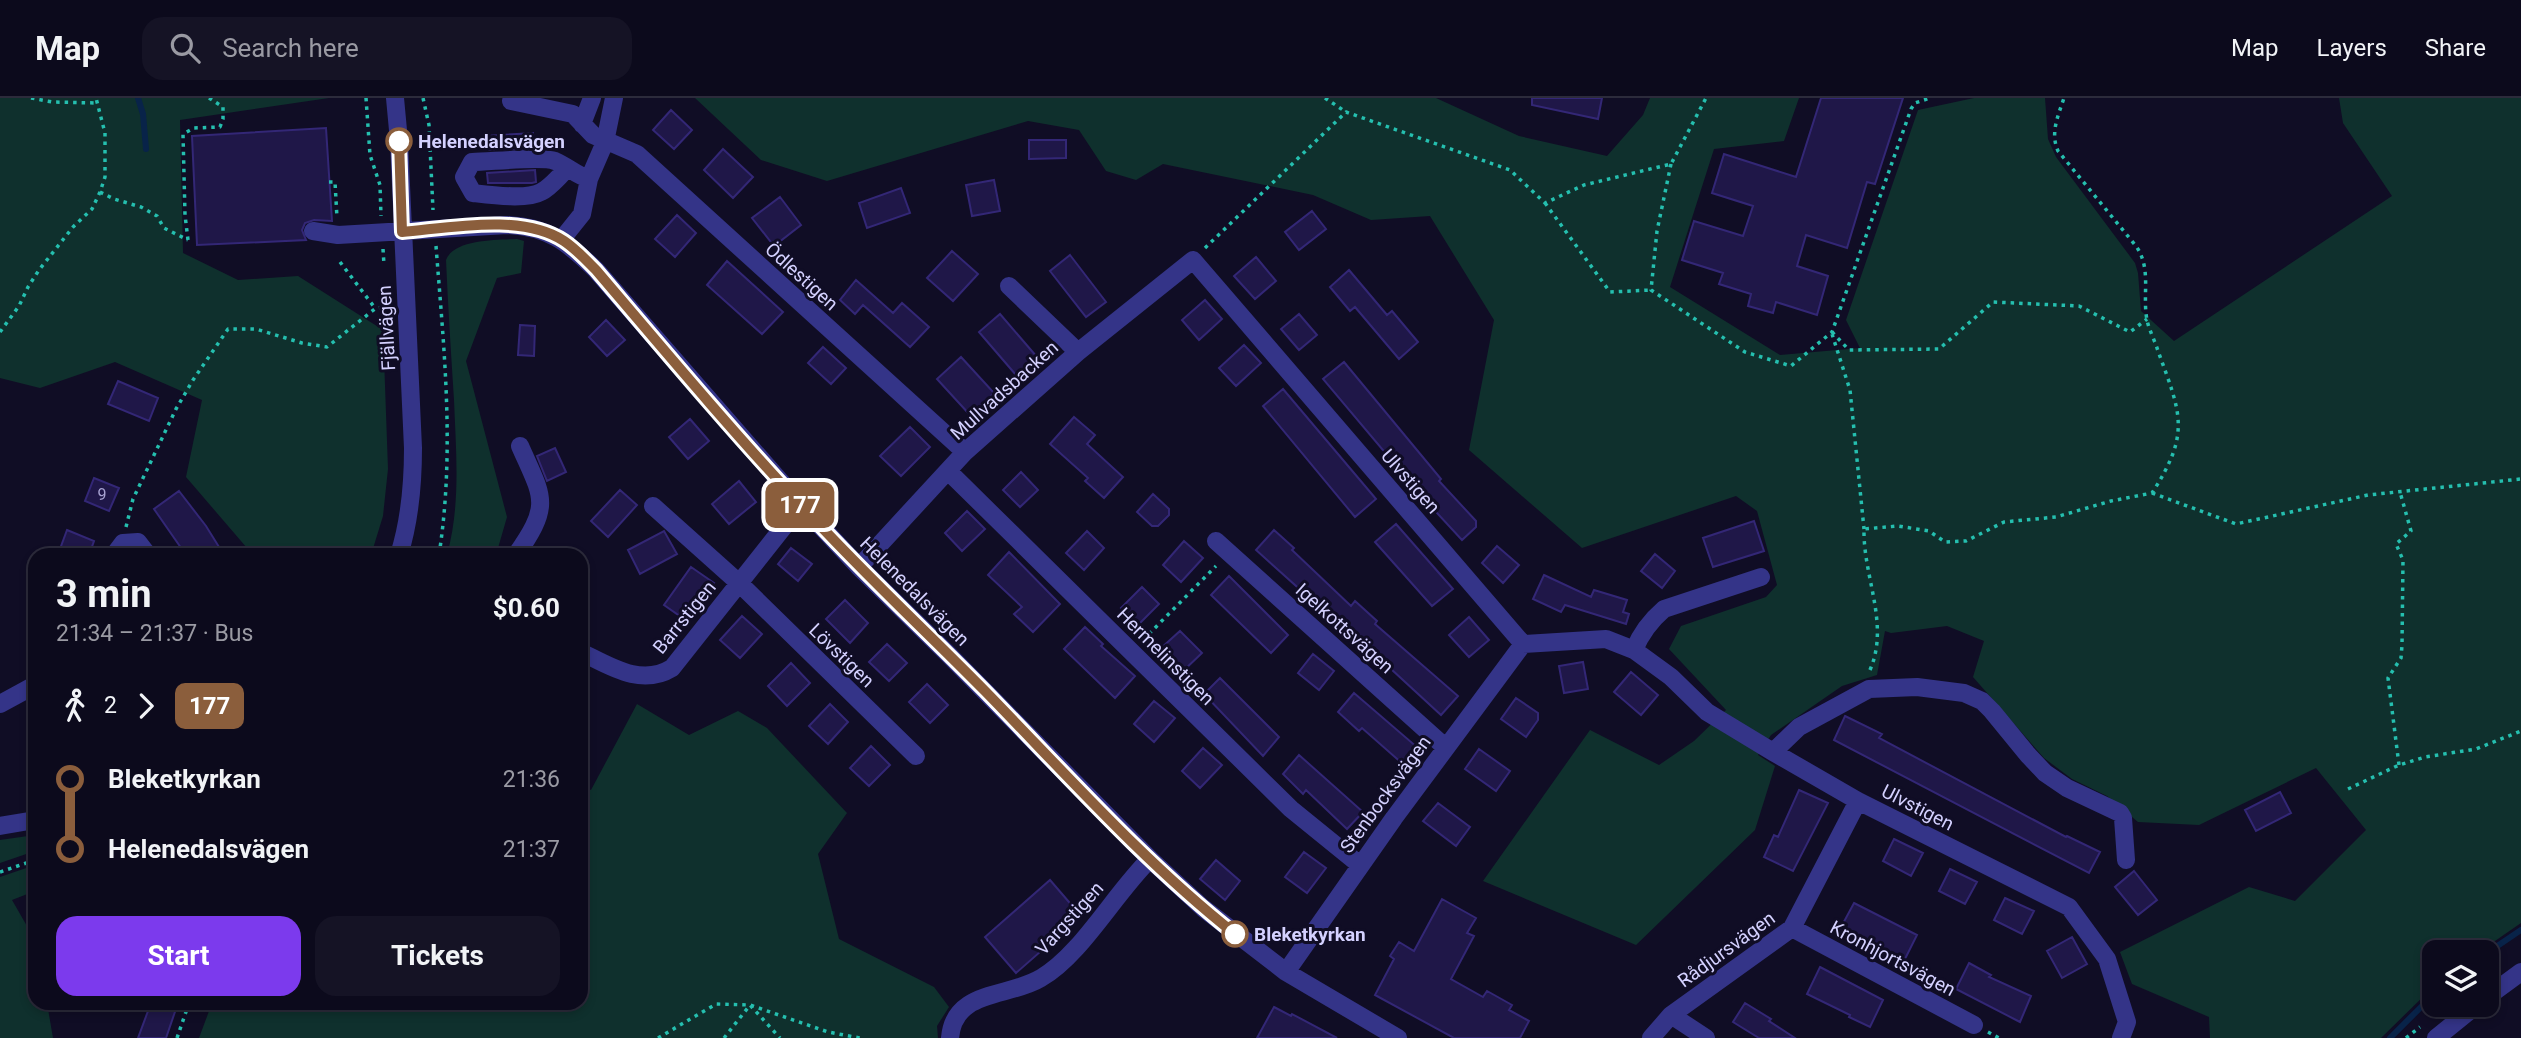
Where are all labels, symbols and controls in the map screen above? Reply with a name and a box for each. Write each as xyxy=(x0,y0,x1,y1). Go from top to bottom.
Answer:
search box xyxy=(142,17,632,80)
text: Map xyxy=(35,29,100,68)
icon: search xyxy=(166,29,204,67)
text: Search here xyxy=(222,33,359,63)
text: Map xyxy=(2231,34,2279,62)
text: Layers xyxy=(2317,34,2387,62)
text: Share xyxy=(2425,34,2486,62)
marker: Helenedalsvägen xyxy=(386,128,412,154)
place label: Helenedalsvägen xyxy=(418,130,565,153)
street label: Ödlestigen xyxy=(760,238,843,315)
street label: Fjällvägen xyxy=(373,285,400,371)
street label: Mullvadsbacken xyxy=(946,336,1063,445)
street label: Ulvstigen xyxy=(1376,444,1445,518)
line badge: 177 xyxy=(760,482,840,528)
house number: 9 xyxy=(98,485,107,504)
text: 177 xyxy=(779,491,821,519)
street label: Helenedalsvägen xyxy=(855,532,974,651)
text: 3 min xyxy=(56,572,152,616)
street label: Barrstigen xyxy=(648,576,721,658)
street label: Igelkottsvägen xyxy=(1291,578,1398,678)
text: $0.60 xyxy=(493,593,560,623)
street label: Hermelinstigen xyxy=(1112,603,1219,710)
street label: Lövstigen xyxy=(804,619,879,692)
text: 21:34 – 21:37 · Bus xyxy=(56,620,253,647)
icon: walk xyxy=(56,687,94,725)
icon: forward xyxy=(127,687,165,725)
text: 2 xyxy=(104,692,117,719)
text: 177 xyxy=(189,692,230,720)
street label: Stenbocksvägen xyxy=(1335,731,1436,858)
text: Bleketkyrkan xyxy=(108,764,261,794)
text: 21:36 xyxy=(503,766,560,793)
street label: Ulvstigen xyxy=(1878,779,1958,835)
text: Helenedalsvägen xyxy=(108,834,309,864)
text: 21:37 xyxy=(503,836,560,863)
street label: Vargstigen xyxy=(1030,877,1108,960)
street label: Rådjursvägen xyxy=(1673,906,1779,992)
button: Start xyxy=(56,916,301,996)
button: Tickets xyxy=(315,916,560,996)
street label: Kronhjortsvägen xyxy=(1826,916,1959,1001)
marker: Bleketkyrkan xyxy=(1222,921,1248,947)
place label: Bleketkyrkan xyxy=(1254,923,1366,946)
map controls xyxy=(2422,940,2499,1017)
button: layers xyxy=(2422,940,2499,1017)

